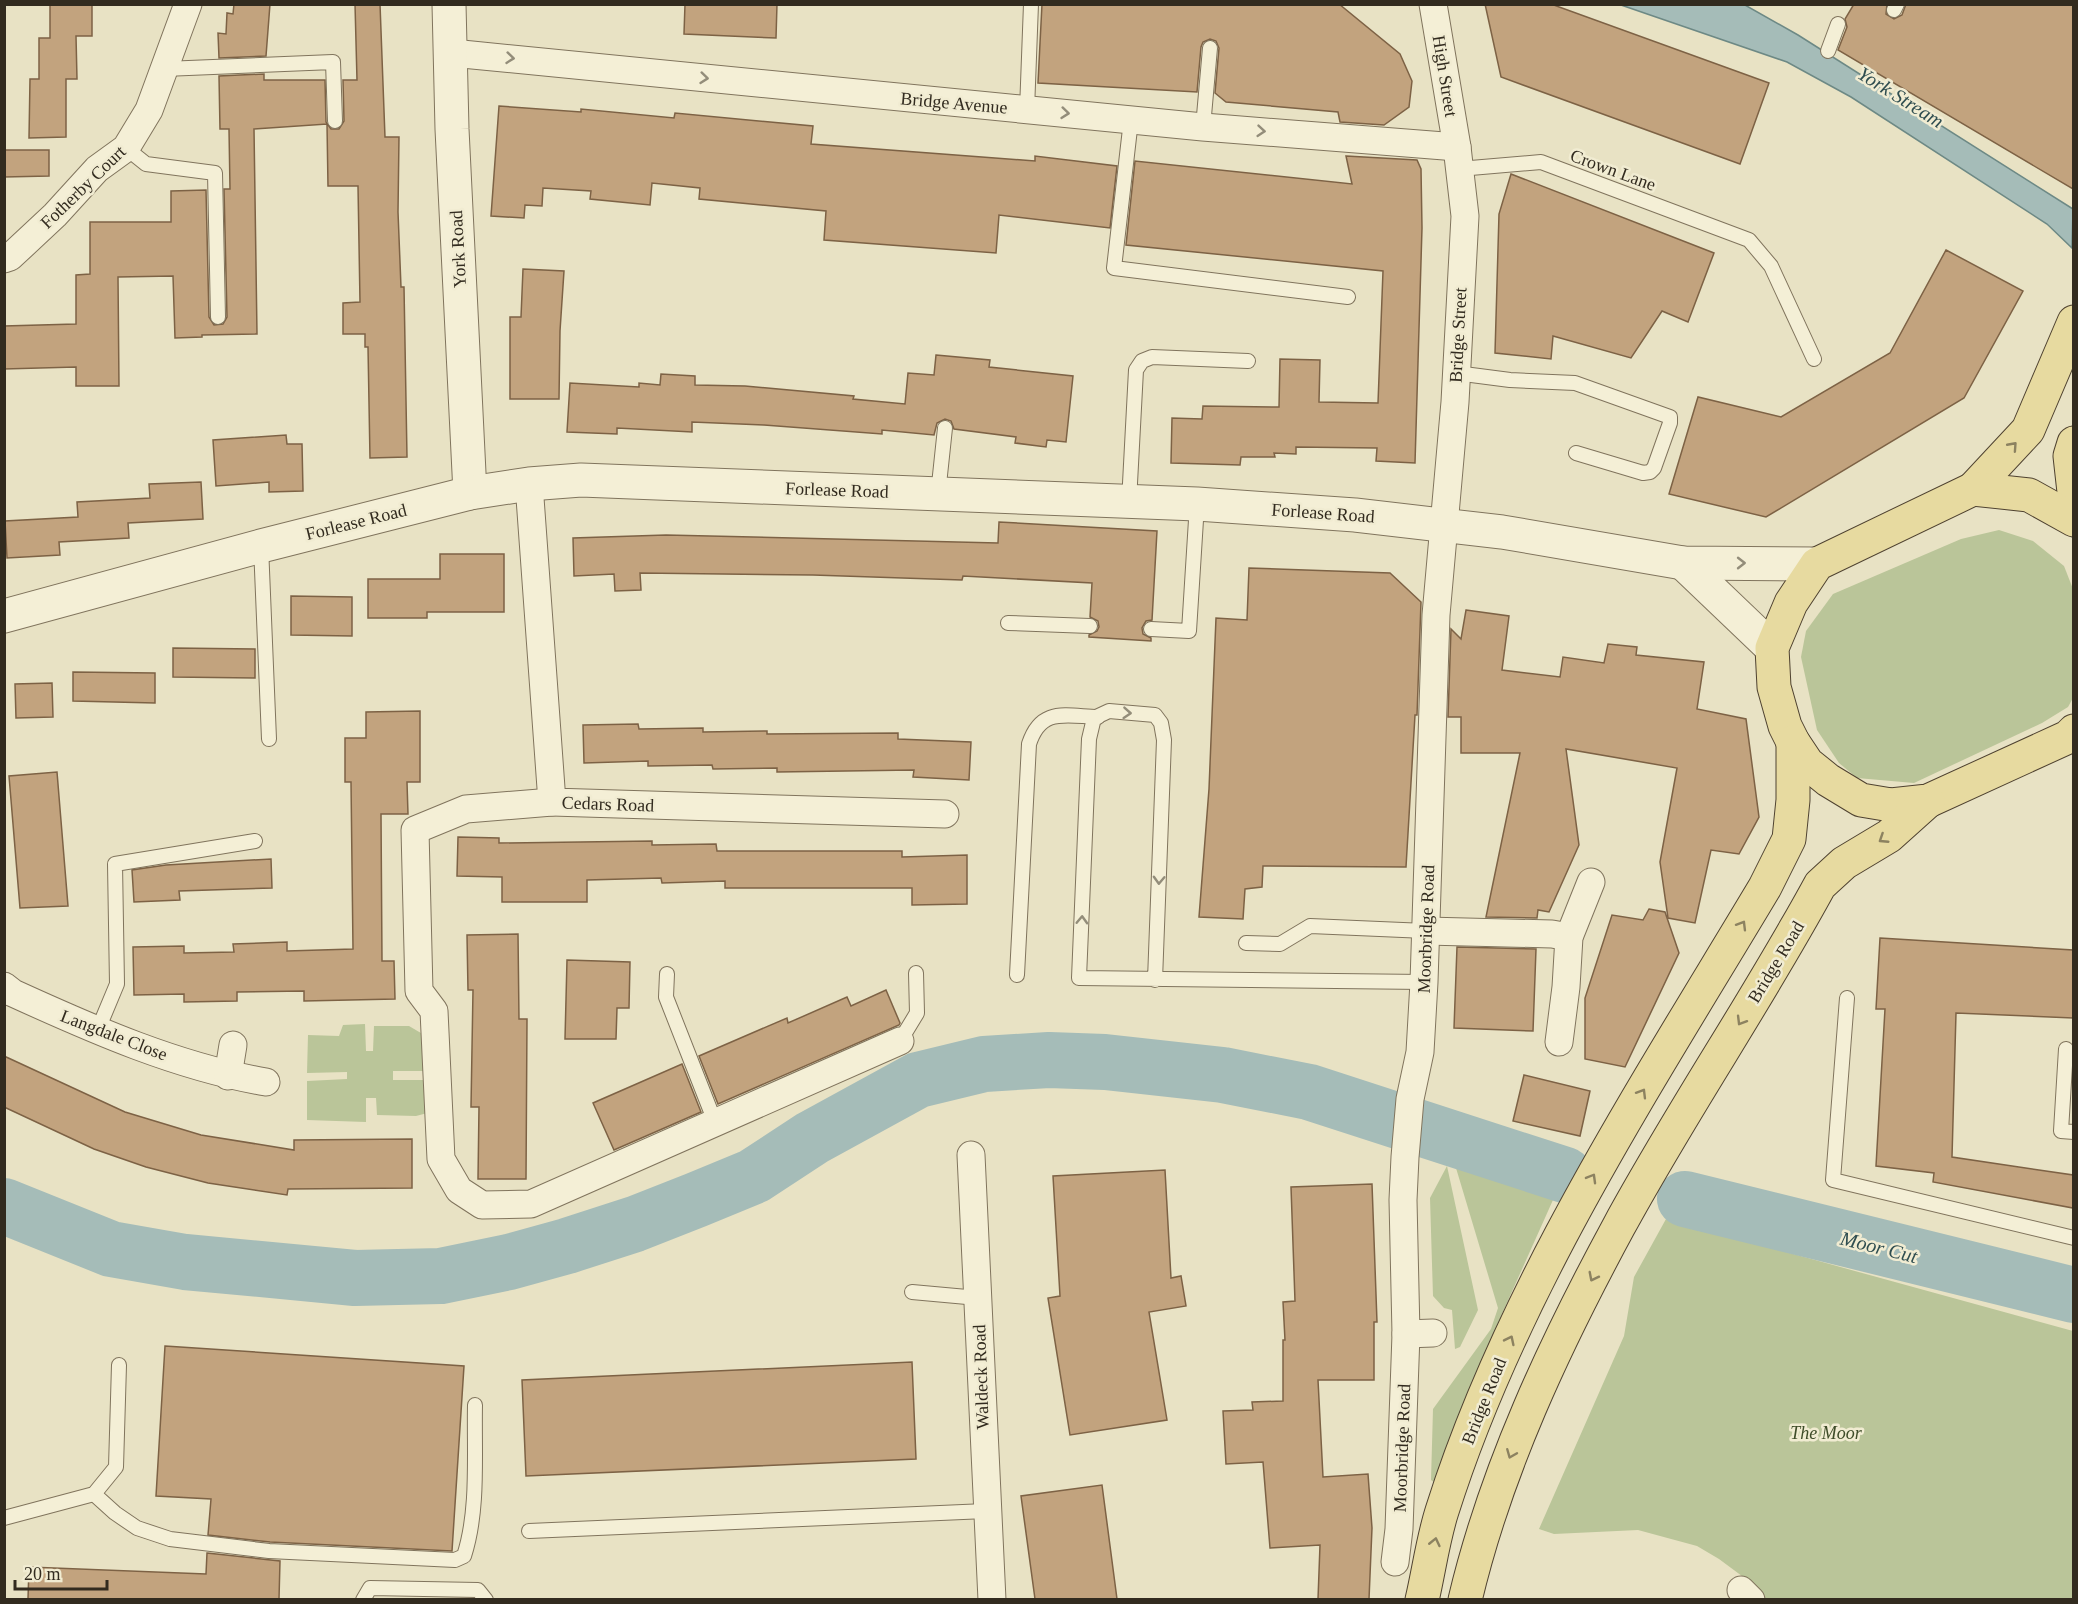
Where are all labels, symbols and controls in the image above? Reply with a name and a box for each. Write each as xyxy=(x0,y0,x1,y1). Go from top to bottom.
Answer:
street label: High Street xyxy=(1429,34,1461,118)
one-way arrow xyxy=(505,52,515,64)
water label: York Stream xyxy=(1854,62,1948,132)
one-way arrow xyxy=(700,71,709,84)
street label: Bridge Avenue xyxy=(900,88,1008,118)
one-way arrow xyxy=(1061,107,1070,119)
one-way arrow xyxy=(1257,124,1266,137)
street label: Fotherby Court xyxy=(36,141,130,233)
street label: Crown Lane xyxy=(1568,145,1658,195)
street label: York Road xyxy=(446,210,470,288)
street label: Bridge Street xyxy=(1446,287,1470,383)
one-way arrow xyxy=(2006,442,2017,453)
street label: Forlease Road xyxy=(785,478,889,502)
street label: Forlease Road xyxy=(1271,499,1375,527)
street label: Forlease Road xyxy=(303,500,409,544)
one-way arrow xyxy=(1737,557,1746,569)
one-way arrow xyxy=(1123,706,1132,719)
street label: Cedars Road xyxy=(561,792,655,816)
one-way arrow xyxy=(1879,831,1890,842)
street label: Moorbridge Road xyxy=(1414,864,1438,994)
one-way arrow xyxy=(1152,875,1165,884)
one-way arrow xyxy=(1075,915,1088,924)
street label: Bridge Road xyxy=(1744,918,1808,1006)
one-way arrow xyxy=(1735,921,1746,931)
street label: Langdale Close xyxy=(58,1006,170,1064)
one-way arrow xyxy=(1736,1015,1748,1025)
one-way arrow xyxy=(1635,1089,1646,1099)
one-way arrow xyxy=(1585,1173,1596,1184)
water label: Moor Cut xyxy=(1837,1227,1920,1267)
one-way arrow xyxy=(1589,1271,1600,1282)
street label: Waldeck Road xyxy=(969,1324,993,1430)
one-way arrow xyxy=(1502,1336,1514,1347)
street label: Bridge Road xyxy=(1458,1355,1510,1447)
street label: Moorbridge Road xyxy=(1390,1383,1414,1513)
park label: The Moor xyxy=(1790,1423,1863,1443)
one-way arrow xyxy=(1506,1448,1518,1459)
one-way arrow xyxy=(1427,1538,1440,1548)
scale bar xyxy=(15,1553,106,1591)
text: 20 m xyxy=(24,1564,61,1584)

